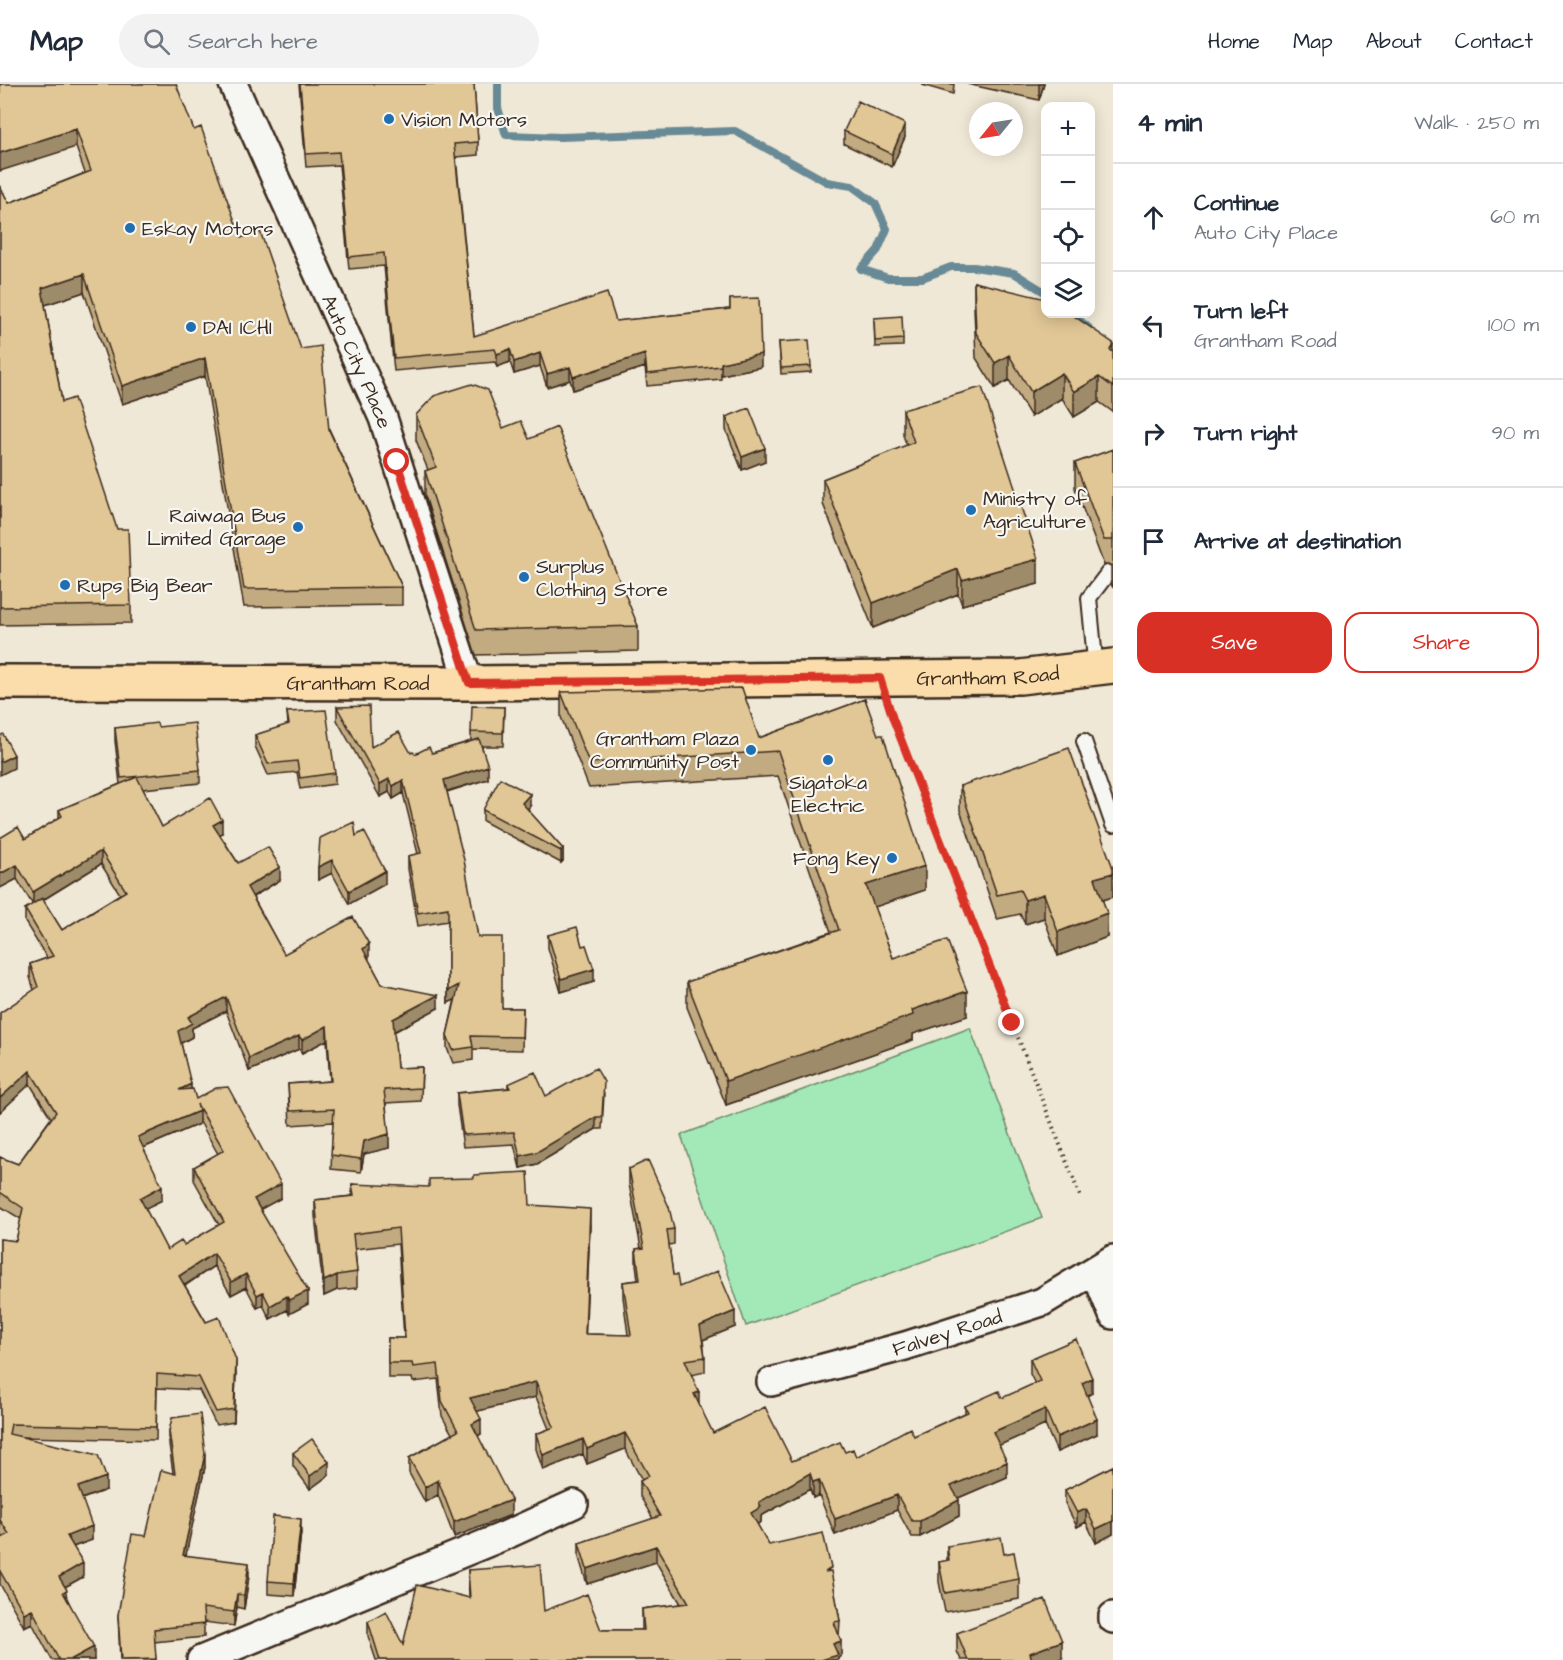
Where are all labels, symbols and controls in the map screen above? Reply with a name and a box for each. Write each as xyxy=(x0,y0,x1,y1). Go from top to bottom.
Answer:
search box xyxy=(119,14,539,68)
text: Map xyxy=(30,22,83,61)
icon: search xyxy=(140,25,173,58)
text: Search here xyxy=(188,26,318,57)
text: Home xyxy=(1208,27,1260,56)
text: Map xyxy=(1293,27,1333,56)
text: About xyxy=(1366,27,1422,56)
text: Contact xyxy=(1455,27,1533,56)
north arrow xyxy=(969,102,1023,156)
map controls xyxy=(1041,102,1095,318)
button: + xyxy=(1041,102,1095,156)
text: 4 min xyxy=(1137,105,1202,141)
place label: Vision Motors xyxy=(401,106,527,134)
text: Walk · 250 m xyxy=(1414,109,1539,137)
marker: Vision Motors xyxy=(382,112,396,126)
button: − xyxy=(1041,156,1095,210)
text: Continue xyxy=(1194,188,1279,219)
icon: ahead xyxy=(1137,201,1170,234)
text: 60 m xyxy=(1490,203,1539,231)
button: locate xyxy=(1041,210,1095,264)
place label: Eskay Motors xyxy=(142,215,274,244)
text: Auto City Place xyxy=(1194,219,1338,247)
marker: Eskay Motors xyxy=(123,221,137,235)
button: layers xyxy=(1041,264,1095,318)
street label: Auto City Place xyxy=(314,290,398,432)
text: Turn left xyxy=(1194,296,1288,327)
icon: left xyxy=(1137,309,1170,342)
text: 100 m xyxy=(1488,311,1539,339)
place label: DAI ICHI xyxy=(203,314,272,342)
marker: DAI ICHI xyxy=(184,320,198,334)
text: Grantham Road xyxy=(1194,327,1337,355)
icon: right xyxy=(1137,417,1170,450)
text: Turn right xyxy=(1194,418,1297,449)
text: 90 m xyxy=(1491,419,1539,447)
route start xyxy=(383,448,409,474)
place label: Ministry of Agriculture xyxy=(983,485,1087,537)
place label: Raiwaqa Bus Limited Garage xyxy=(147,502,286,554)
marker: Ministry of Agriculture xyxy=(964,503,978,517)
marker: Raiwaqa Bus Limited Garage xyxy=(291,520,305,534)
icon: arrive xyxy=(1137,525,1170,558)
text: Arrive at destination xyxy=(1194,526,1401,557)
place label: Surplus Clothing Store xyxy=(536,553,668,605)
marker: Surplus Clothing Store xyxy=(517,570,531,584)
place label: Rups Big Bear xyxy=(77,572,212,601)
marker: Rups Big Bear xyxy=(58,578,72,592)
button: Save xyxy=(1137,612,1332,673)
button: Share xyxy=(1344,612,1539,673)
street label: Grantham Road xyxy=(916,659,1061,693)
street label: Grantham Road xyxy=(287,670,429,698)
place label: Grantham Plaza Community Post xyxy=(590,725,739,777)
marker: Grantham Plaza Community Post xyxy=(744,743,758,757)
marker: Sigatoka Electric xyxy=(821,753,835,767)
place label: Sigatoka Electric xyxy=(789,769,867,820)
place label: Fong Key xyxy=(793,845,880,874)
marker: Fong Key xyxy=(885,851,899,865)
route end xyxy=(998,1009,1024,1035)
street label: Falvey Road xyxy=(890,1303,1006,1364)

